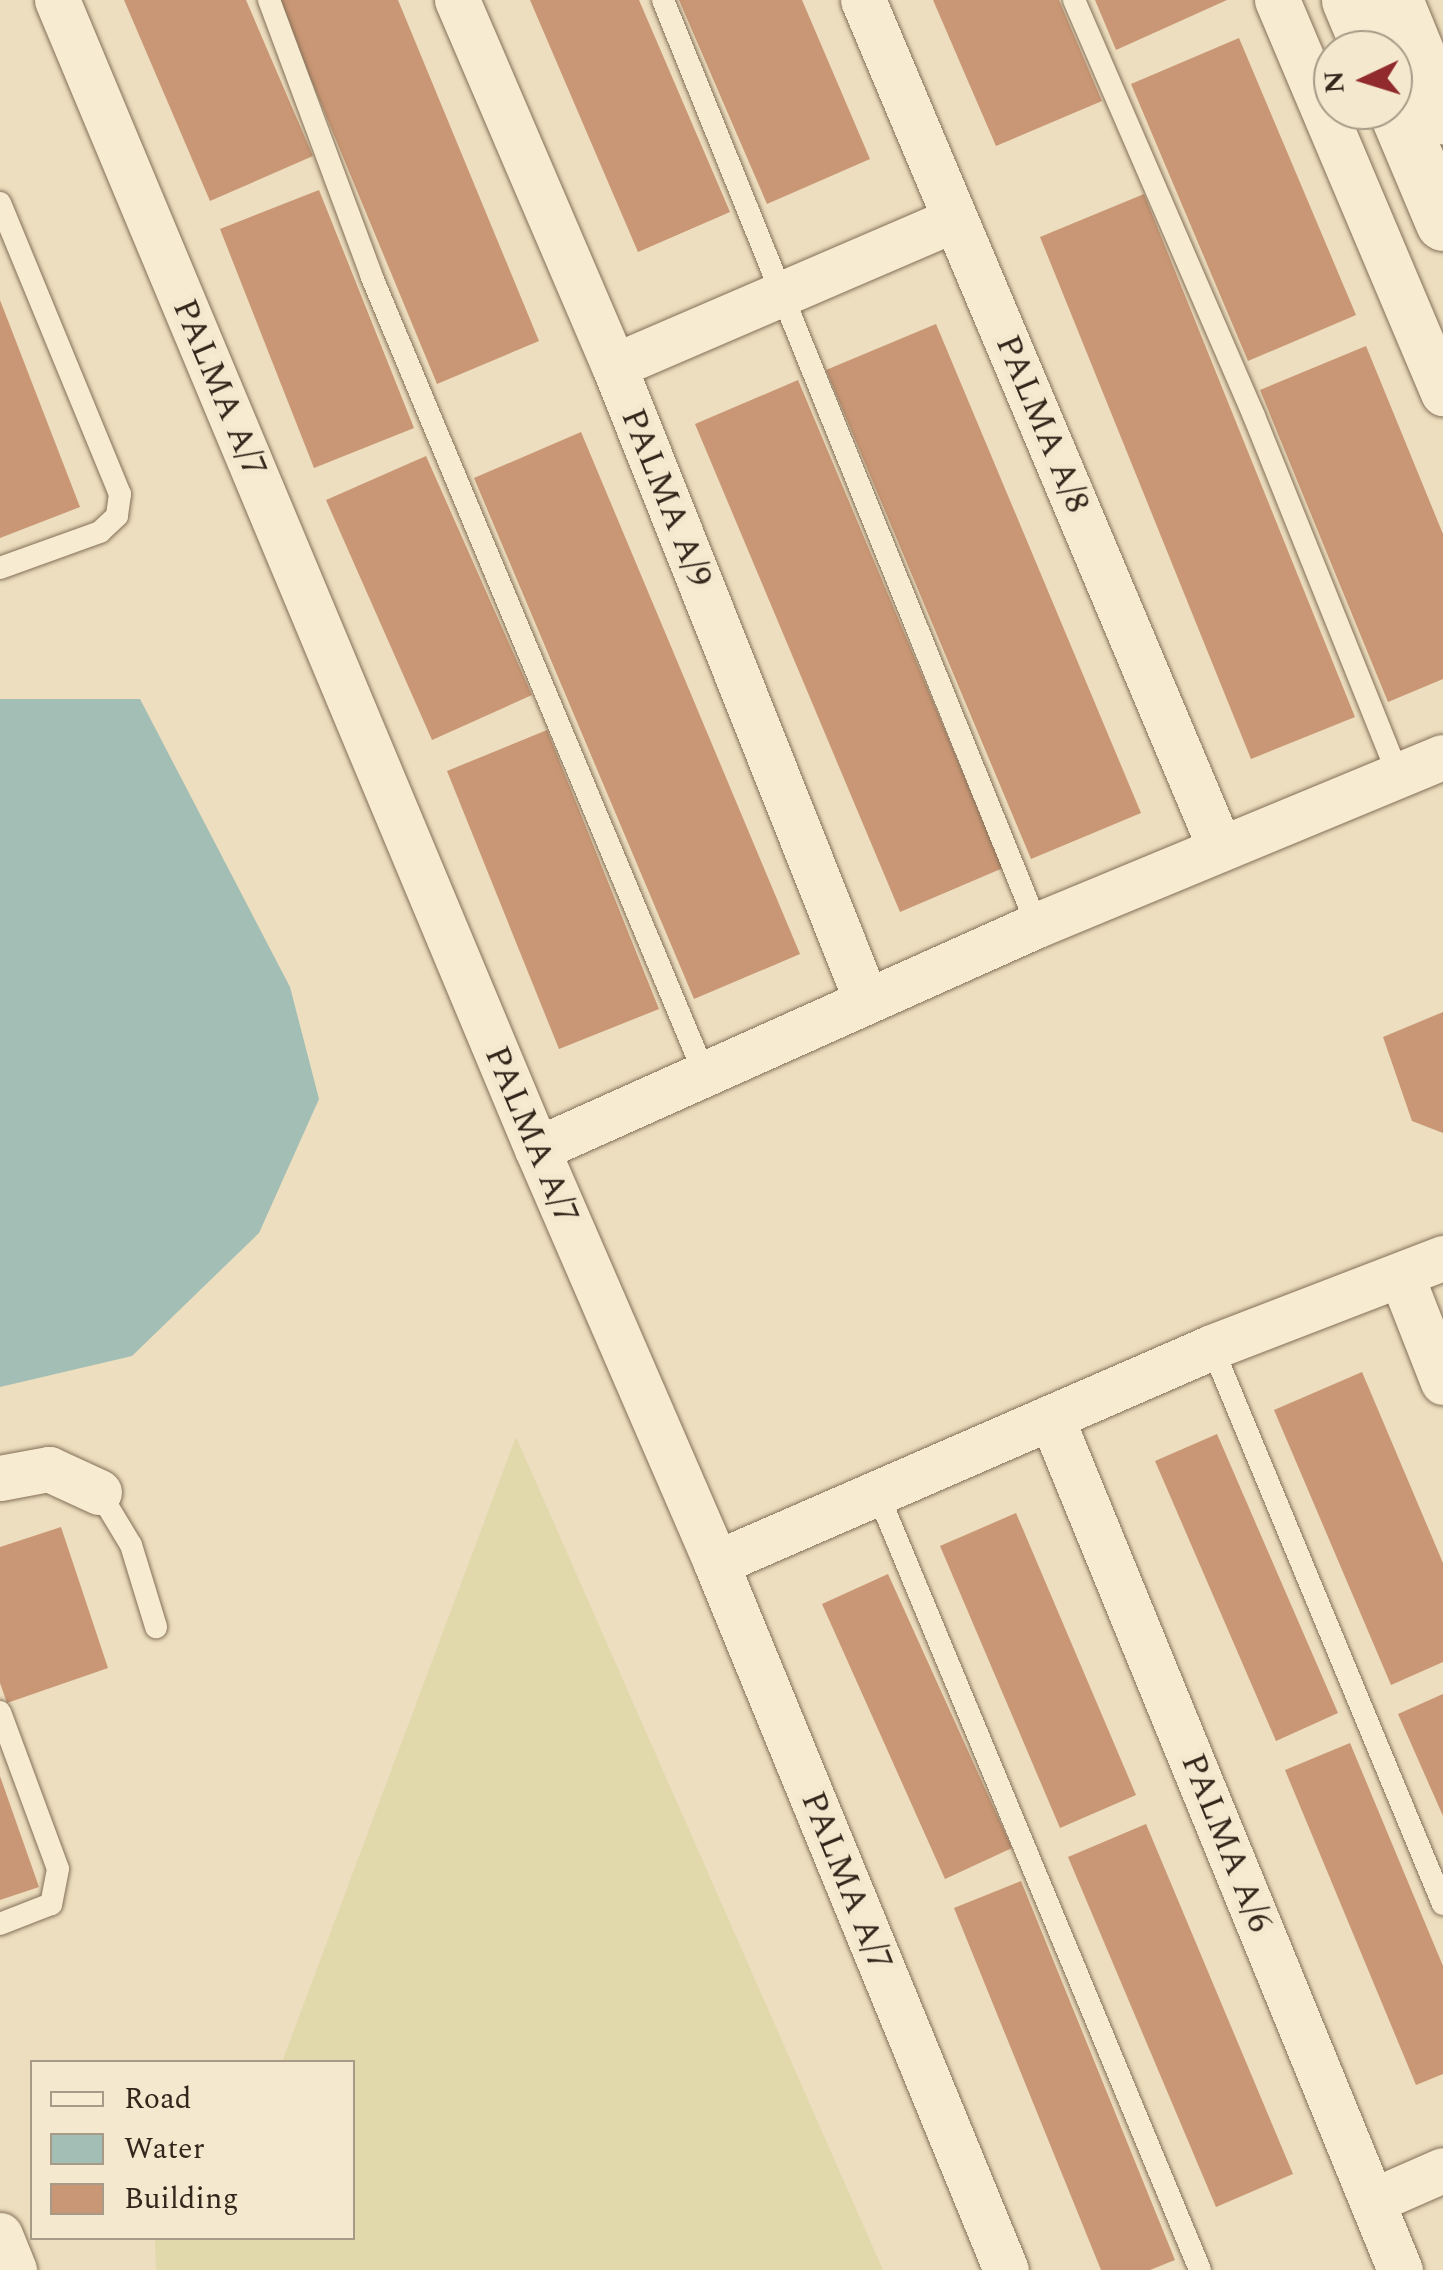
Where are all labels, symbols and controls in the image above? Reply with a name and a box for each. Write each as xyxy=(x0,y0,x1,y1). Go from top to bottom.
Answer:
north arrow xyxy=(1313,30,1413,130)
text: N xyxy=(1312,69,1357,95)
street label: PALMA A/7 xyxy=(163,293,275,483)
street label: PALMA A/8 xyxy=(986,329,1098,519)
street label: PALMA A/9 xyxy=(611,403,721,593)
street label: PALMA A/7 xyxy=(475,1040,587,1230)
street label: PALMA A/6 xyxy=(1171,1748,1281,1938)
street label: PALMA A/7 xyxy=(791,1786,901,1976)
legend xyxy=(30,2060,355,2240)
text: Road xyxy=(124,2076,192,2122)
text: Water xyxy=(124,2126,205,2172)
text: Building xyxy=(124,2176,239,2222)

